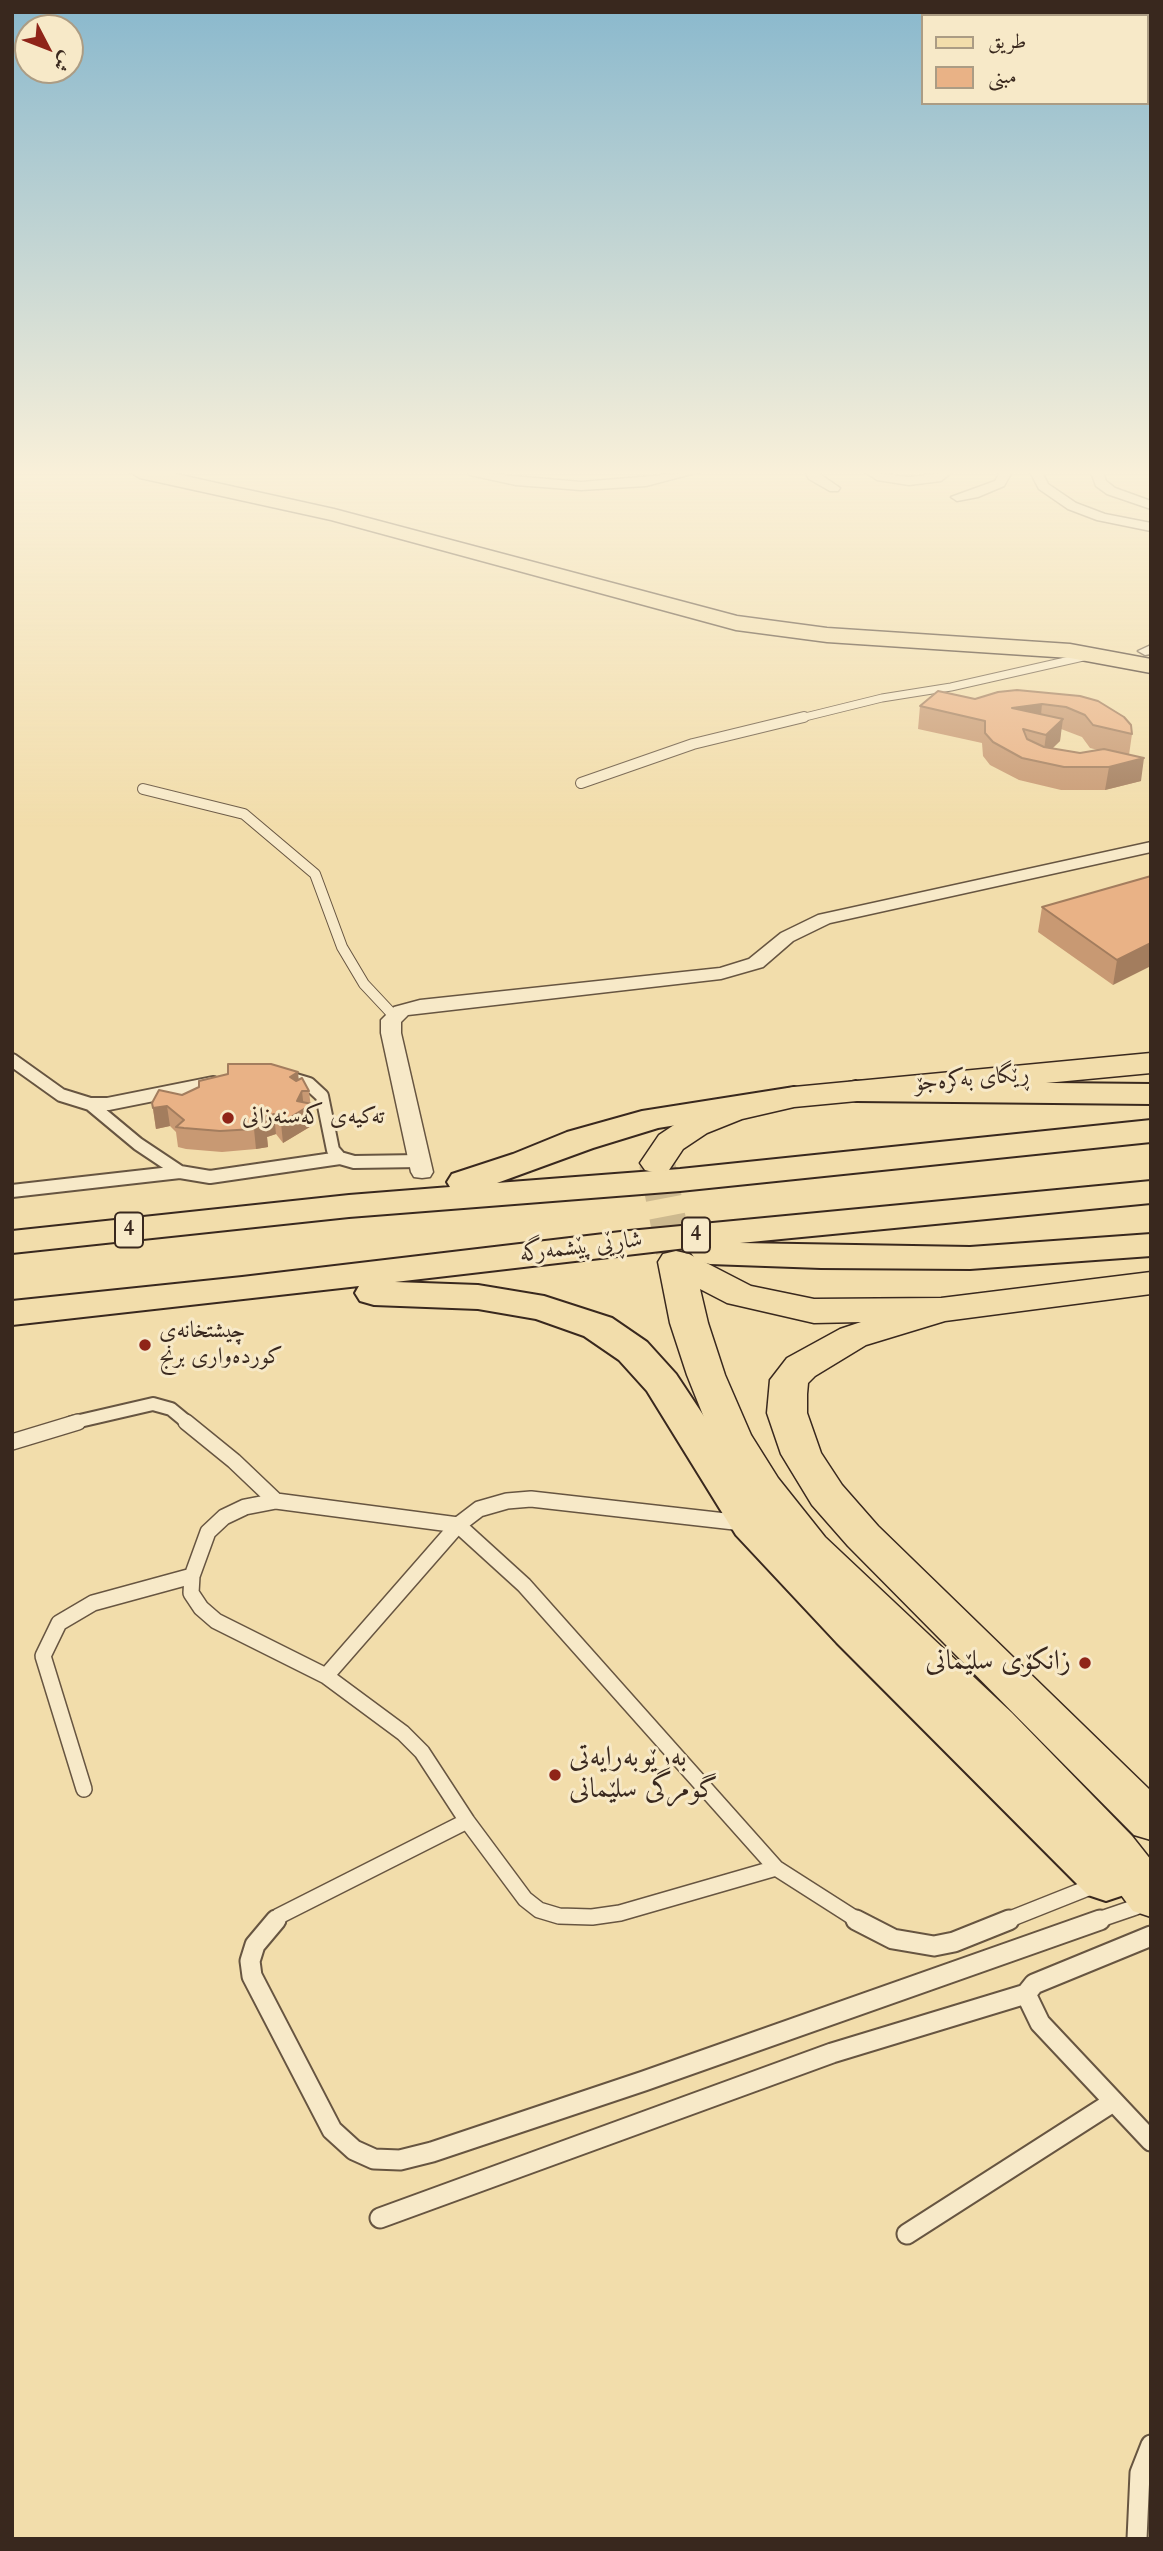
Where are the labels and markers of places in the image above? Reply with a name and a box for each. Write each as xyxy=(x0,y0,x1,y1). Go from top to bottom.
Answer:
place label: تەکیەی کەسنەزانی xyxy=(242,1104,384,1132)
marker: تەکیەی کەسنەزانی xyxy=(220,1110,236,1126)
place label: چيشتخانەی کوردەواری برنج xyxy=(159,1318,283,1372)
marker: چيشتخانەی کوردەواری برنج xyxy=(137,1337,153,1353)
place label: زانکۆی سلێمانی xyxy=(925,1646,1071,1680)
marker: زانکۆی سلێمانی xyxy=(1077,1655,1093,1671)
place label: بەڕێوبەرایەتی گومرگی سلێمانی xyxy=(569,1742,718,1808)
marker: بەڕێوبەرایەتی گومرگی سلێمانی xyxy=(547,1767,563,1783)

